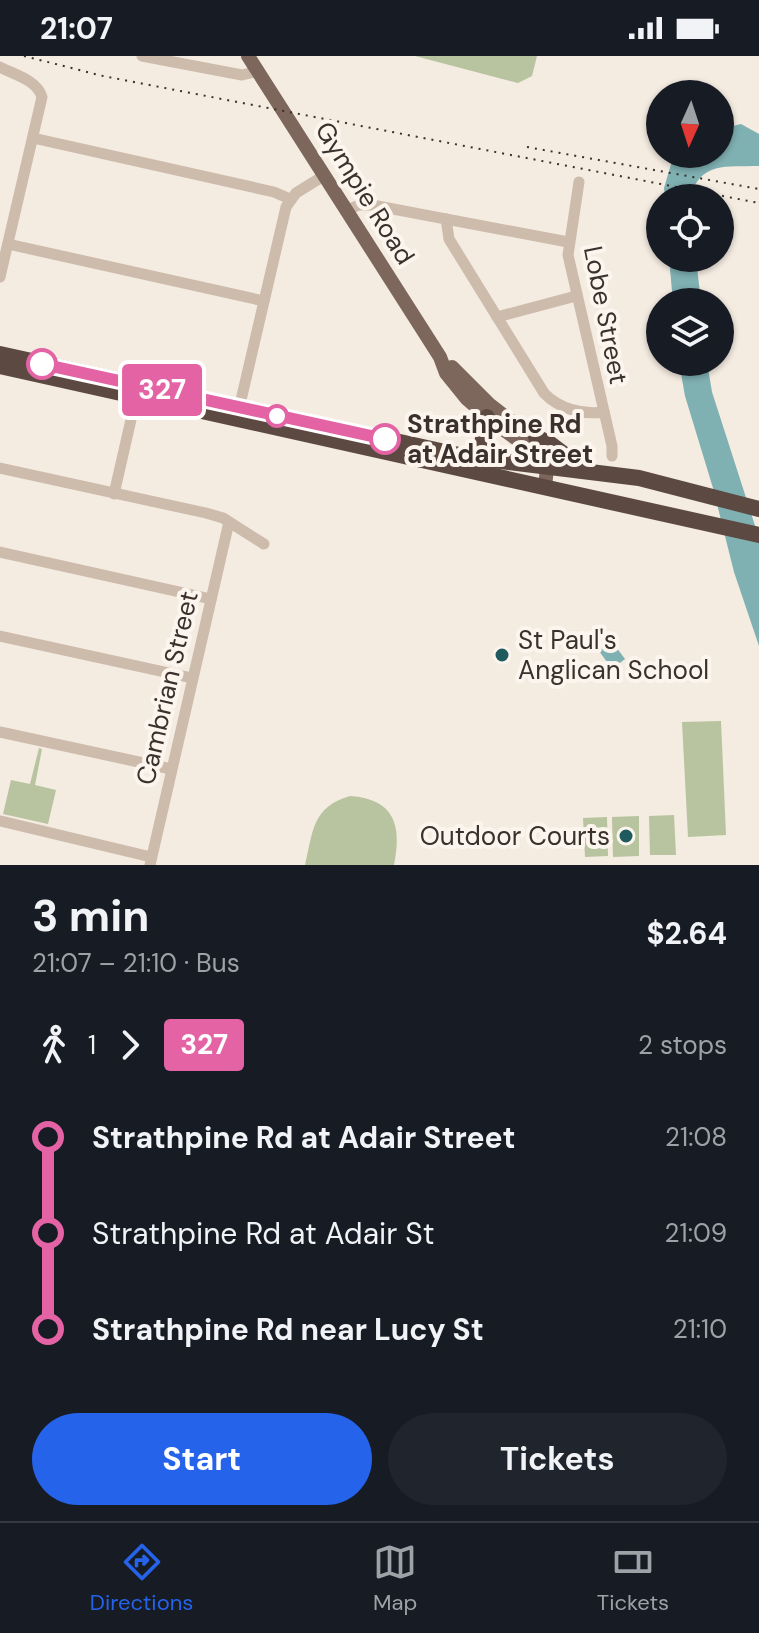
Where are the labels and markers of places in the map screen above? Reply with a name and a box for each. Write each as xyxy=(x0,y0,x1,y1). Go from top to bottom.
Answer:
unlabelled marker xyxy=(27,349,57,379)
unlabelled marker xyxy=(266,405,288,427)
place label: Strathpine Rd at Adair Street xyxy=(407,407,593,471)
marker: Strathpine Rd at Adair Street xyxy=(370,424,400,454)
place label: St Paul's Anglican School xyxy=(518,623,709,687)
marker: St Paul's Anglican School xyxy=(493,646,511,664)
place label: Outdoor Courts xyxy=(420,819,610,853)
marker: Outdoor Courts xyxy=(617,827,635,845)

